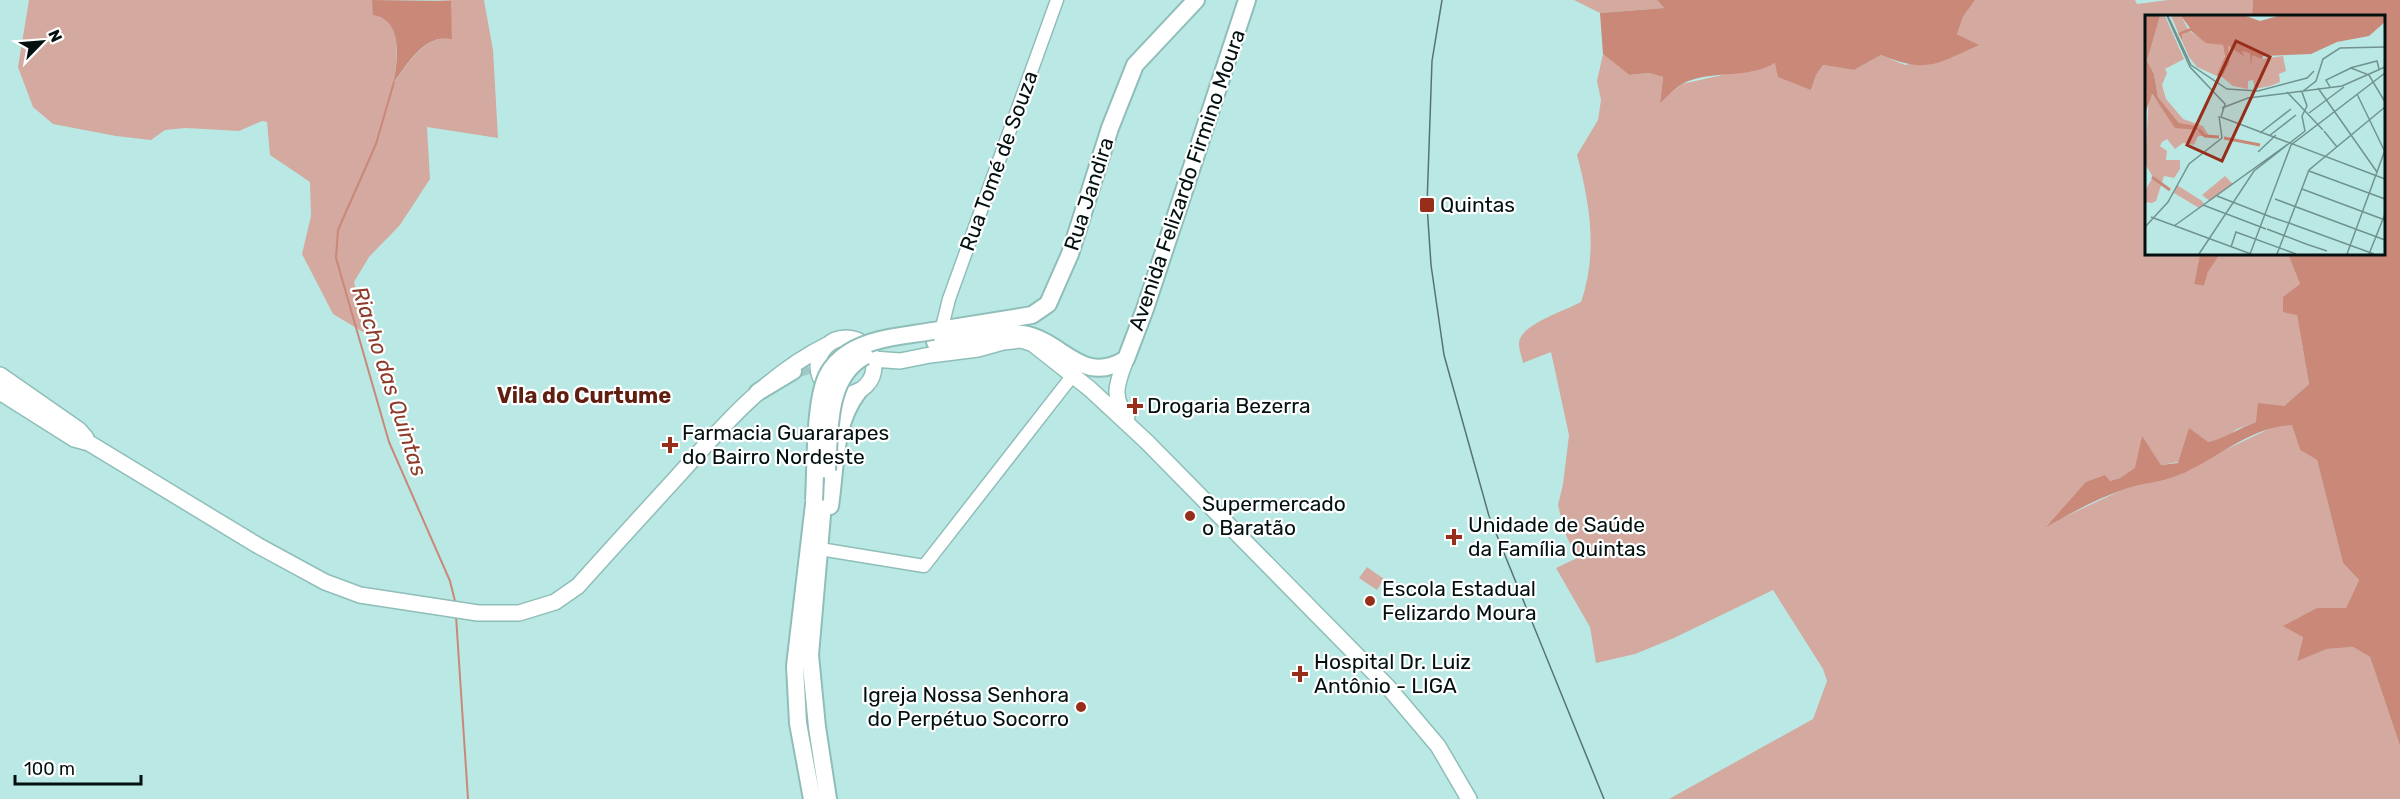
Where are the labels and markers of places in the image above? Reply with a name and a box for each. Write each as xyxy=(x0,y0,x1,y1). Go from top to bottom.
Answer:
place label: Quintas xyxy=(1440,192,1515,217)
marker: Quintas xyxy=(1418,196,1436,214)
place label: Drogaria Bezerra xyxy=(1147,393,1311,418)
marker: Drogaria Bezerra xyxy=(1128,399,1142,413)
place label: Farmacia Guararapes do Bairro Nordeste xyxy=(682,420,889,469)
marker: Farmacia Guararapes do Bairro Nordeste xyxy=(663,438,677,452)
place label: Supermercado o Baratão xyxy=(1202,491,1346,540)
marker: Supermercado o Baratão xyxy=(1183,509,1197,523)
place label: Unidade de Saúde da Família Quintas xyxy=(1468,512,1646,561)
marker: Unidade de Saúde da Família Quintas xyxy=(1445,528,1463,546)
place label: Escola Estadual Felizardo Moura xyxy=(1382,576,1536,625)
marker: Escola Estadual Felizardo Moura xyxy=(1363,594,1377,608)
place label: Hospital Dr. Luiz Antônio - LIGA xyxy=(1314,649,1471,698)
marker: Hospital Dr. Luiz Antônio - LIGA xyxy=(1291,665,1309,683)
place label: Igreja Nossa Senhora do Perpétuo Socorro xyxy=(863,682,1069,731)
marker: Igreja Nossa Senhora do Perpétuo Socorro xyxy=(1074,700,1088,714)

